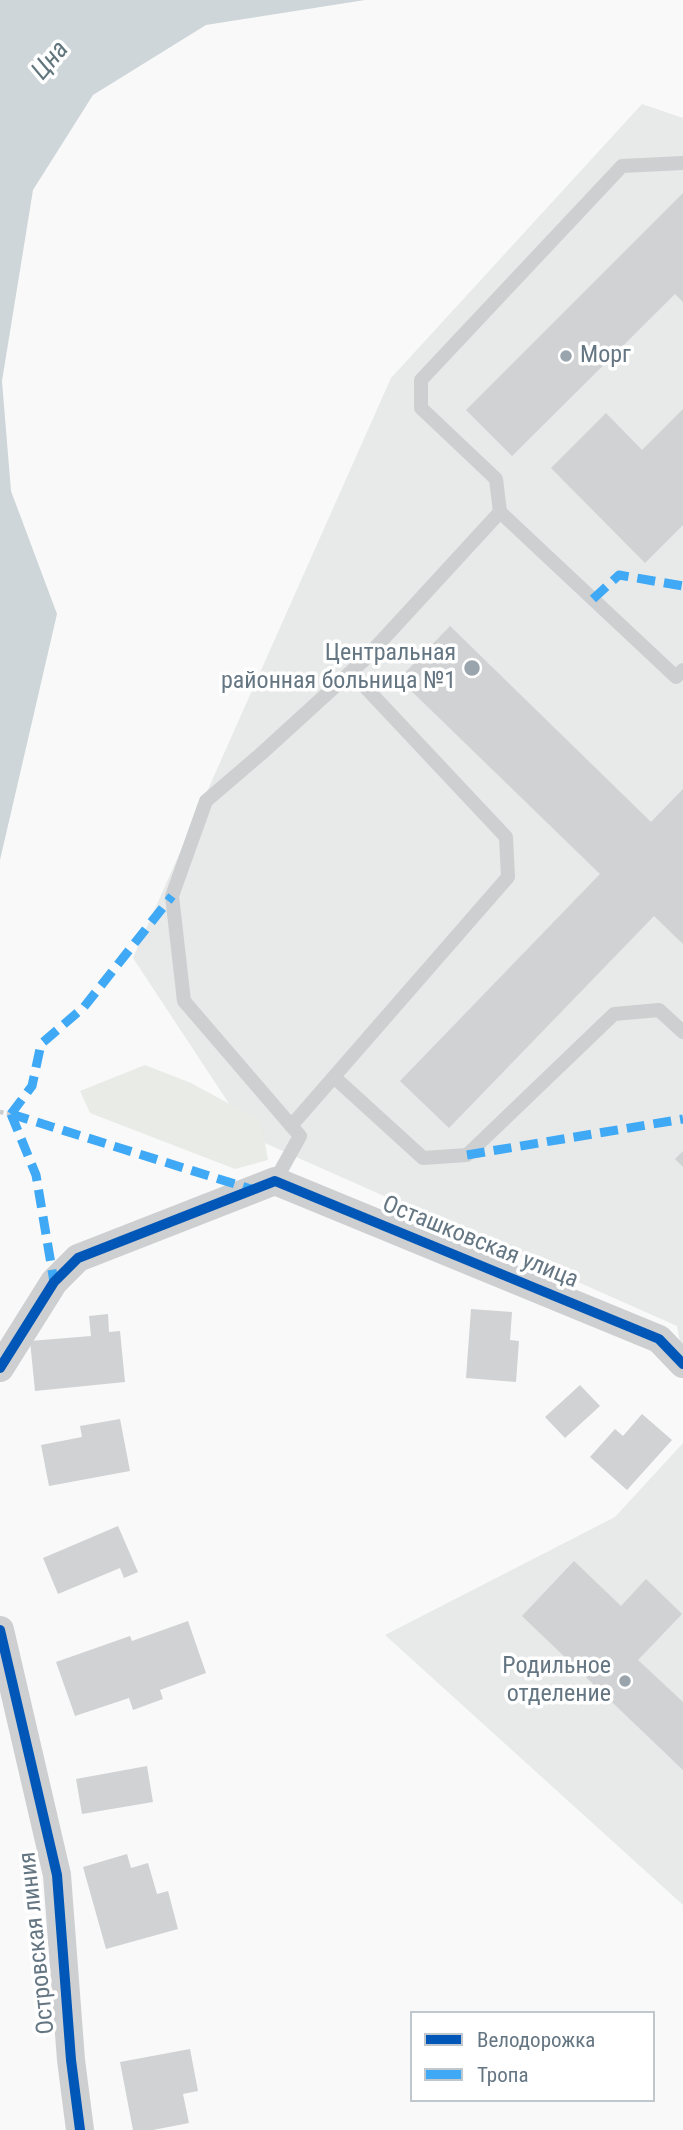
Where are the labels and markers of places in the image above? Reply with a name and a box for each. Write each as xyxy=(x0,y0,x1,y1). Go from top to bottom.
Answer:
place label: Морг xyxy=(580,342,631,370)
marker: Морг xyxy=(558,348,574,364)
place label: Центральная районная больница №1 xyxy=(221,640,456,696)
marker: Центральная районная больница №1 xyxy=(462,658,482,678)
place label: Родильное отделение xyxy=(502,1653,611,1709)
marker: Родильное отделение xyxy=(617,1673,633,1689)

